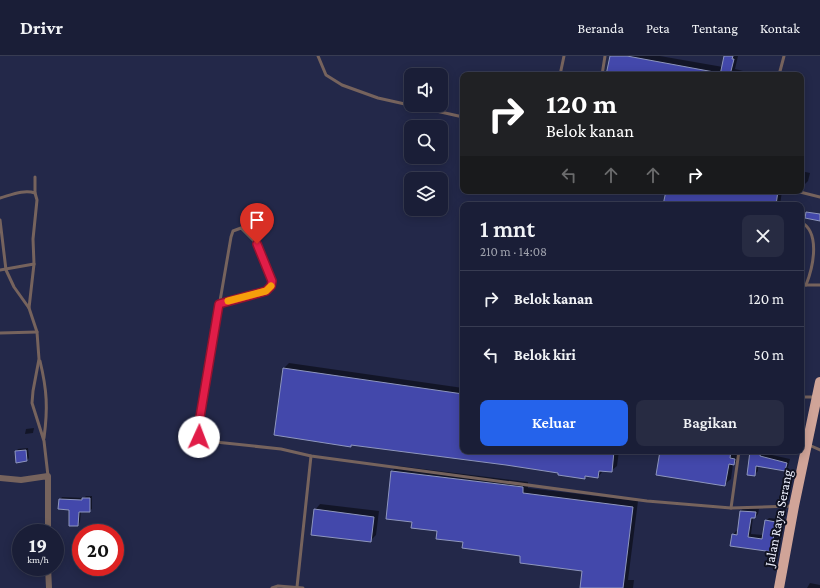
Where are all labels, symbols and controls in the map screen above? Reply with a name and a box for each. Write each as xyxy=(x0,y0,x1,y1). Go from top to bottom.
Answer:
text: Drivr xyxy=(20,17,63,38)
text: Beranda xyxy=(578,20,624,36)
text: Peta xyxy=(646,20,670,36)
text: Tentang xyxy=(692,20,738,36)
text: Kontak xyxy=(760,20,800,36)
map controls xyxy=(404,68,448,216)
button: sound xyxy=(404,68,448,112)
icon: right xyxy=(480,88,532,140)
text: 120 m xyxy=(546,88,617,119)
button: search xyxy=(404,120,448,164)
text: Belok kanan xyxy=(546,121,634,141)
icon: left xyxy=(558,164,580,186)
icon: ahead xyxy=(600,164,622,186)
icon: ahead xyxy=(642,164,664,186)
icon: right xyxy=(684,164,706,186)
button: layers xyxy=(404,172,448,216)
pin xyxy=(240,203,274,244)
icon: arrive xyxy=(246,209,268,231)
text: 1 mnt xyxy=(480,215,535,242)
button: close xyxy=(742,215,784,257)
text: 210 m · 14:08 xyxy=(480,244,547,259)
icon: right xyxy=(480,288,502,310)
text: Belok kanan xyxy=(514,291,593,307)
text: 120 m xyxy=(749,291,784,307)
icon: left xyxy=(480,344,502,366)
text: Belok kiri xyxy=(514,347,576,363)
text: 50 m xyxy=(754,347,784,363)
button: Keluar xyxy=(480,400,628,446)
button: Bagikan xyxy=(636,400,784,446)
position arrow xyxy=(178,416,220,458)
street label: Jalan Raya Serang xyxy=(760,468,795,570)
speed limit sign: 20 xyxy=(72,524,124,576)
text: 19 xyxy=(29,534,47,556)
text: km/h xyxy=(27,554,49,565)

